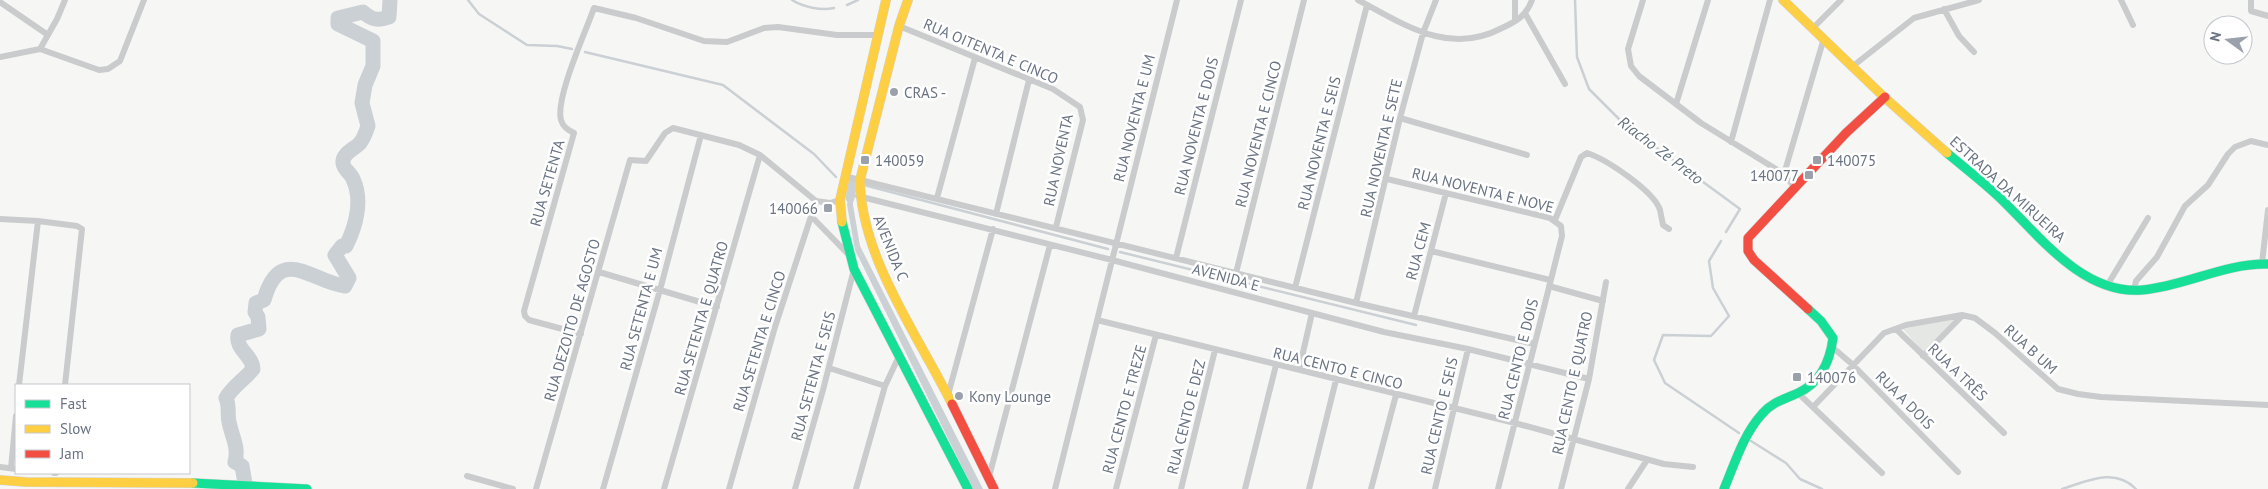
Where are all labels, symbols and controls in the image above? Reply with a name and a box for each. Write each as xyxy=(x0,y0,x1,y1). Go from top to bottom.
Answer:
street label: RUA OITENTA E CINCO xyxy=(921,14,1061,88)
north arrow xyxy=(2203,15,2253,65)
text: N xyxy=(2206,30,2225,43)
street label: RUA NOVENTA E UM xyxy=(1109,52,1159,184)
street label: RUA NOVENTA E DOIS xyxy=(1170,55,1222,197)
street label: RUA NOVENTA E CINCO xyxy=(1231,59,1285,209)
street label: RUA NOVENTA E SEIS xyxy=(1293,74,1345,212)
street label: RUA NOVENTA E SETE xyxy=(1356,77,1406,219)
place label: CRAS - xyxy=(904,83,946,102)
marker: CRAS - xyxy=(888,86,900,98)
water label: Riacho Zé Preto xyxy=(1614,111,1708,189)
street label: RUA NOVENTA xyxy=(1039,112,1077,208)
street label: ESTRADA DA MIRUEIRA xyxy=(1946,132,2070,246)
street label: RUA SETENTA xyxy=(526,137,569,229)
place label: 140059 xyxy=(875,151,924,170)
place label: 140075 xyxy=(1827,151,1876,170)
marker: 140059 xyxy=(859,154,871,166)
marker: 140075 xyxy=(1811,154,1823,166)
street label: RUA NOVENTA E NOVE xyxy=(1410,163,1556,217)
place label: 140077 xyxy=(1750,166,1799,185)
marker: 140077 xyxy=(1803,169,1815,181)
place label: 140066 xyxy=(769,199,818,218)
marker: 140066 xyxy=(822,202,834,214)
street label: AVENIDA C xyxy=(869,212,913,284)
street label: RUA CEM xyxy=(1401,220,1435,282)
street label: RUA DEZOITO DE AGOSTO xyxy=(540,237,604,403)
street label: RUA SETENTA E QUATRO xyxy=(670,239,732,397)
street label: RUA SETENTA E UM xyxy=(615,245,667,373)
street label: AVENIDA E xyxy=(1190,259,1262,295)
street label: RUA SETENTA E CINCO xyxy=(729,268,789,414)
street label: RUA CENTO E DOIS xyxy=(1494,297,1542,421)
street label: RUA SETENTA E SEIS xyxy=(787,309,839,443)
street label: RUA CENTO E QUATRO xyxy=(1548,310,1596,456)
street label: RUA B UM xyxy=(2000,320,2062,378)
street label: RUA A TRÊS xyxy=(1924,339,1992,405)
street label: RUA CENTO E TREZE xyxy=(1098,343,1150,475)
street label: RUA CENTO E CINCO xyxy=(1271,343,1405,393)
street label: RUA CENTO E SEIS xyxy=(1416,355,1462,477)
street label: RUA CENTO E DEZ xyxy=(1163,358,1209,476)
street label: RUA A DOIS xyxy=(1872,367,1938,433)
place label: 140076 xyxy=(1807,368,1856,387)
marker: 140076 xyxy=(1791,371,1803,383)
legend xyxy=(15,384,190,474)
place label: Kony Lounge xyxy=(969,387,1051,406)
marker: Kony Lounge xyxy=(953,390,965,402)
text: Fast xyxy=(60,394,87,413)
text: Slow xyxy=(60,419,91,438)
text: Jam xyxy=(59,444,84,463)

